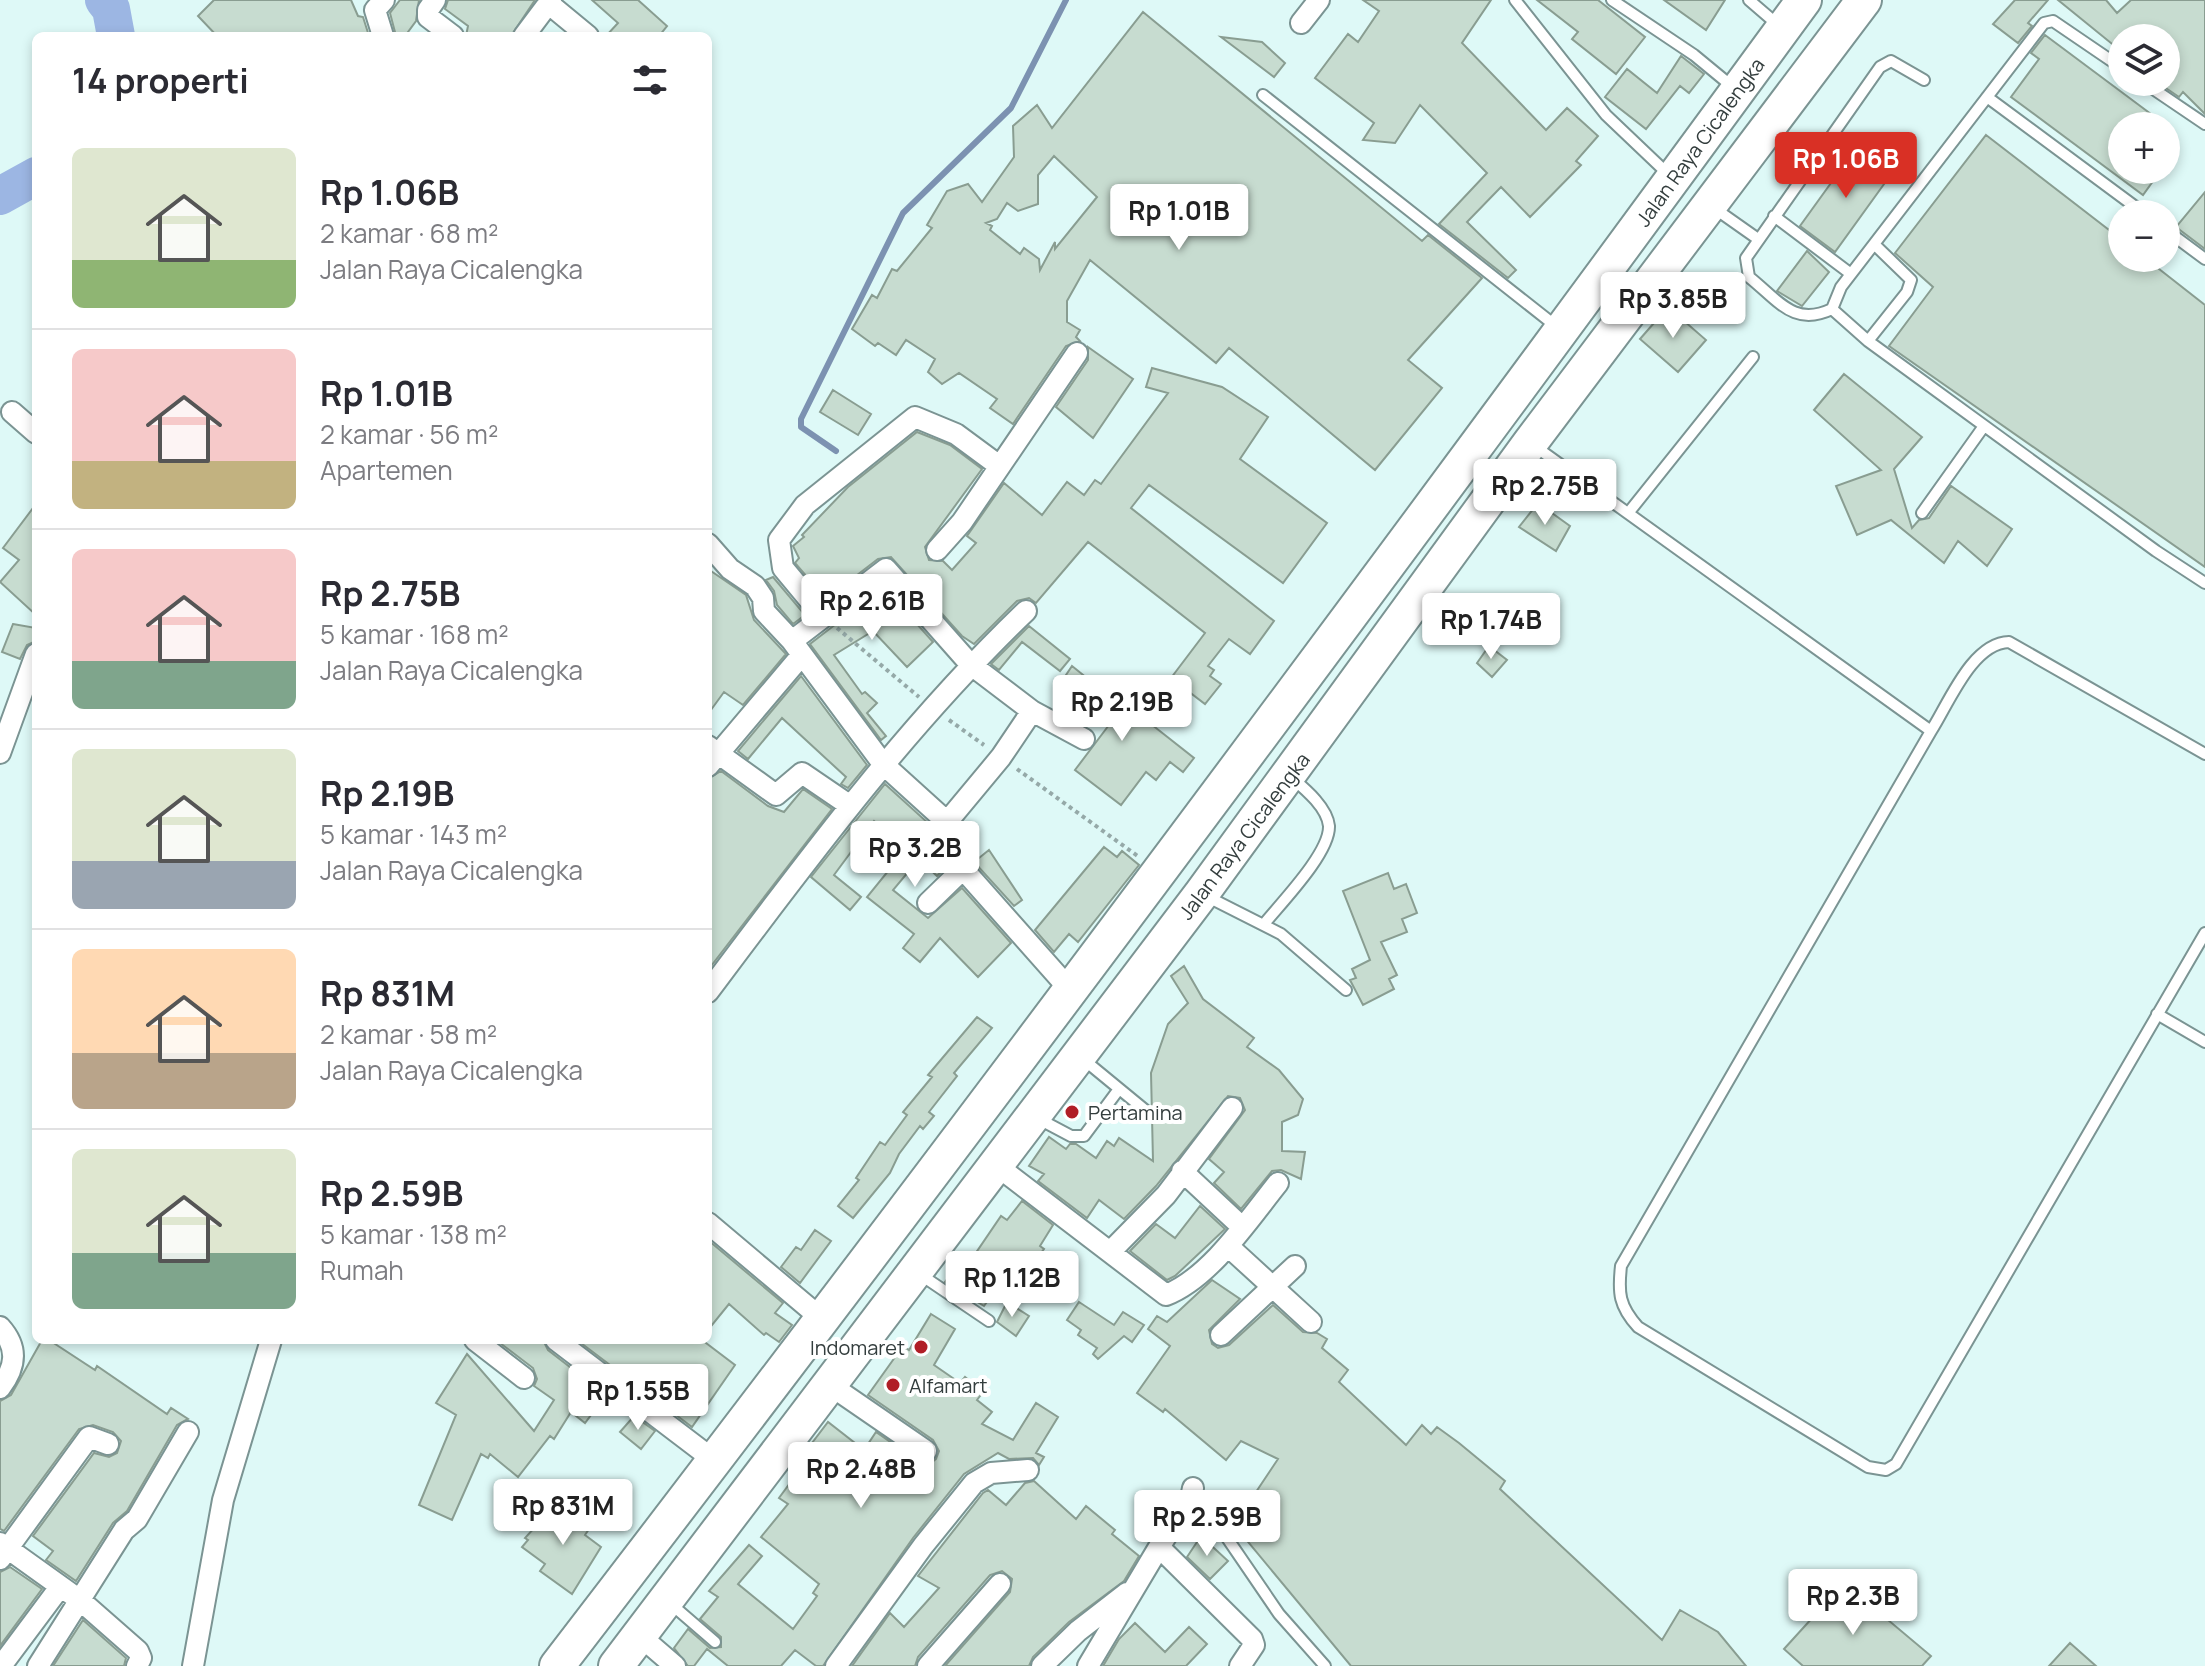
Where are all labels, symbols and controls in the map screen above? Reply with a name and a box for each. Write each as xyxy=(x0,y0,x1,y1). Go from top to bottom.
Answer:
map controls xyxy=(2108,24,2180,272)
button: layers xyxy=(2108,24,2180,96)
street label: Jalan Raya Cicalengka xyxy=(1630,52,1770,232)
text: 14 properti xyxy=(72,57,249,103)
icon: filters xyxy=(628,58,672,102)
button: + xyxy=(2108,112,2180,184)
pin: Rp 1.06B xyxy=(1763,132,1929,200)
text: Rp 1.06B xyxy=(1793,140,1899,176)
text: Rp 1.06B xyxy=(320,169,459,215)
icon: home xyxy=(136,180,232,276)
pin: Rp 1.01B xyxy=(1096,184,1262,252)
text: Rp 1.01B xyxy=(1128,192,1230,228)
button: − xyxy=(2108,200,2180,272)
text: 2 kamar · 68 m² xyxy=(320,215,498,251)
text: Jalan Raya Cicalengka xyxy=(320,251,583,287)
pin: Rp 3.85B xyxy=(1590,272,1756,340)
text: Rp 3.85B xyxy=(1619,280,1727,316)
text: Rp 1.01B xyxy=(320,370,453,416)
icon: home xyxy=(136,381,232,477)
text: 2 kamar · 56 m² xyxy=(320,416,498,452)
text: Apartemen xyxy=(320,452,453,488)
pin: Rp 2.75B xyxy=(1462,459,1628,527)
text: Rp 2.75B xyxy=(1491,467,1599,503)
text: Rp 2.75B xyxy=(320,570,460,616)
pin: Rp 2.61B xyxy=(789,574,955,642)
icon: home xyxy=(136,581,232,677)
text: Rp 2.61B xyxy=(819,582,925,618)
pin: Rp 1.74B xyxy=(1408,593,1574,661)
text: Rp 1.74B xyxy=(1440,601,1542,637)
text: 5 kamar · 168 m² xyxy=(320,616,509,652)
text: Jalan Raya Cicalengka xyxy=(320,652,583,688)
pin: Rp 2.19B xyxy=(1039,675,1205,743)
text: Rp 2.19B xyxy=(1071,683,1173,719)
street label: Jalan Raya Cicalengka xyxy=(1172,747,1316,925)
text: Rp 2.19B xyxy=(320,770,454,816)
icon: home xyxy=(136,781,232,877)
text: 5 kamar · 143 m² xyxy=(320,816,507,852)
pin: Rp 3.2B xyxy=(841,821,989,889)
text: Rp 3.2B xyxy=(868,829,962,865)
text: Jalan Raya Cicalengka xyxy=(320,852,583,888)
text: Rp 831M xyxy=(320,970,455,1016)
icon: home xyxy=(136,981,232,1077)
text: 2 kamar · 58 m² xyxy=(320,1016,497,1052)
text: Jalan Raya Cicalengka xyxy=(320,1052,583,1088)
place label: Pertamina xyxy=(1088,1099,1183,1126)
marker: Pertamina xyxy=(1063,1103,1081,1121)
text: Rp 2.59B xyxy=(320,1170,463,1216)
icon: home xyxy=(136,1181,232,1277)
text: 5 kamar · 138 m² xyxy=(320,1216,507,1252)
pin: Rp 1.12B xyxy=(929,1251,1095,1319)
text: Rumah xyxy=(320,1252,404,1288)
text: Rp 1.12B xyxy=(964,1259,1060,1295)
place label: Indomaret xyxy=(810,1334,905,1361)
marker: Indomaret xyxy=(912,1338,930,1356)
pin: Rp 1.55B xyxy=(555,1364,721,1432)
text: Rp 1.55B xyxy=(586,1372,690,1408)
place label: Alfamart xyxy=(909,1372,988,1399)
marker: Alfamart xyxy=(884,1376,902,1394)
pin: Rp 2.48B xyxy=(778,1442,944,1510)
text: Rp 2.48B xyxy=(806,1450,916,1486)
pin: Rp 831M xyxy=(489,1479,637,1547)
text: Rp 831M xyxy=(511,1487,615,1523)
pin: Rp 2.59B xyxy=(1124,1490,1290,1558)
text: Rp 2.59B xyxy=(1152,1498,1262,1534)
pin: Rp 2.3B xyxy=(1779,1569,1927,1637)
text: Rp 2.3B xyxy=(1806,1577,1900,1613)

